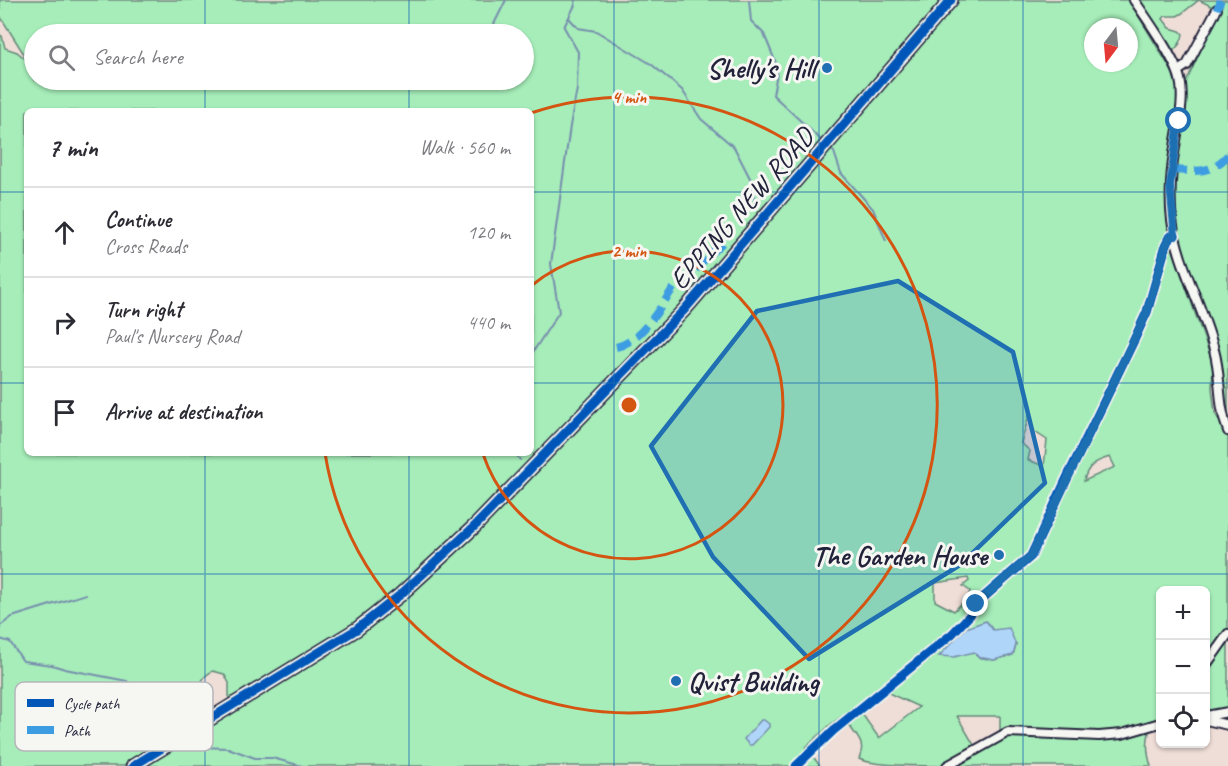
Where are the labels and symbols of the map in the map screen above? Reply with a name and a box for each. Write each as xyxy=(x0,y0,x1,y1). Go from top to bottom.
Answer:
north arrow xyxy=(1084,18,1138,72)
place label: Shelly's Hill xyxy=(707,51,820,86)
marker: Shelly's Hill xyxy=(820,61,834,75)
text: 4 min xyxy=(612,86,647,108)
route start xyxy=(1165,107,1191,133)
street label: EPPING NEW ROAD xyxy=(661,119,823,297)
text: 2 min xyxy=(612,240,647,262)
centre of rings xyxy=(619,395,639,415)
place label: The Garden House xyxy=(813,538,990,573)
marker: The Garden House xyxy=(992,548,1006,562)
route end xyxy=(962,590,988,616)
place label: Qvist Building xyxy=(688,664,820,699)
marker: Qvist Building xyxy=(669,674,683,688)
legend xyxy=(15,682,213,751)
text: Cycle path xyxy=(64,694,120,714)
text: Path xyxy=(64,721,91,741)

